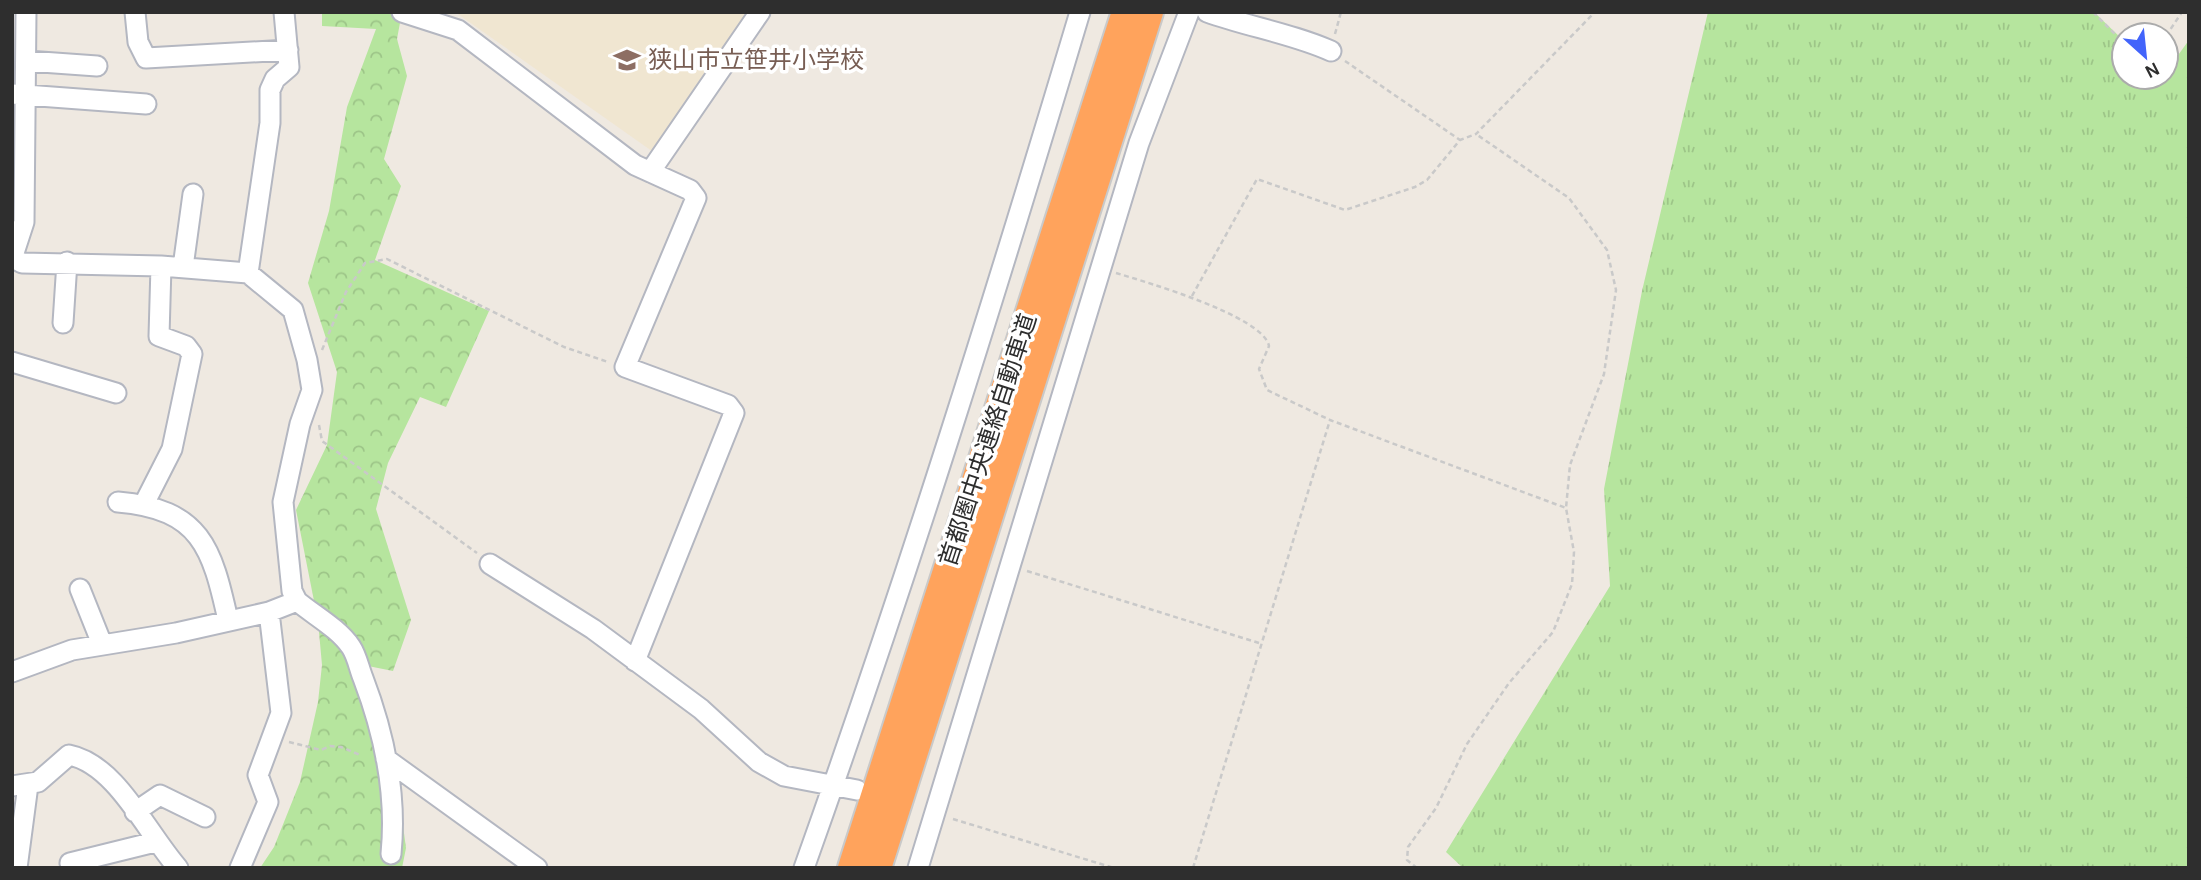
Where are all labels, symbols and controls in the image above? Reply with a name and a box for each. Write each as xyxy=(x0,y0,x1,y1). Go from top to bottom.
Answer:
north arrow xyxy=(2110,21,2180,91)
school or university icon: 狭山市立笹井小学校 xyxy=(612,45,642,75)
place label: 狭山市立笹井小学校 xyxy=(648,46,864,74)
text: N xyxy=(2141,57,2163,83)
street label: 首都圏中央連絡自動車道 xyxy=(934,310,1042,570)

